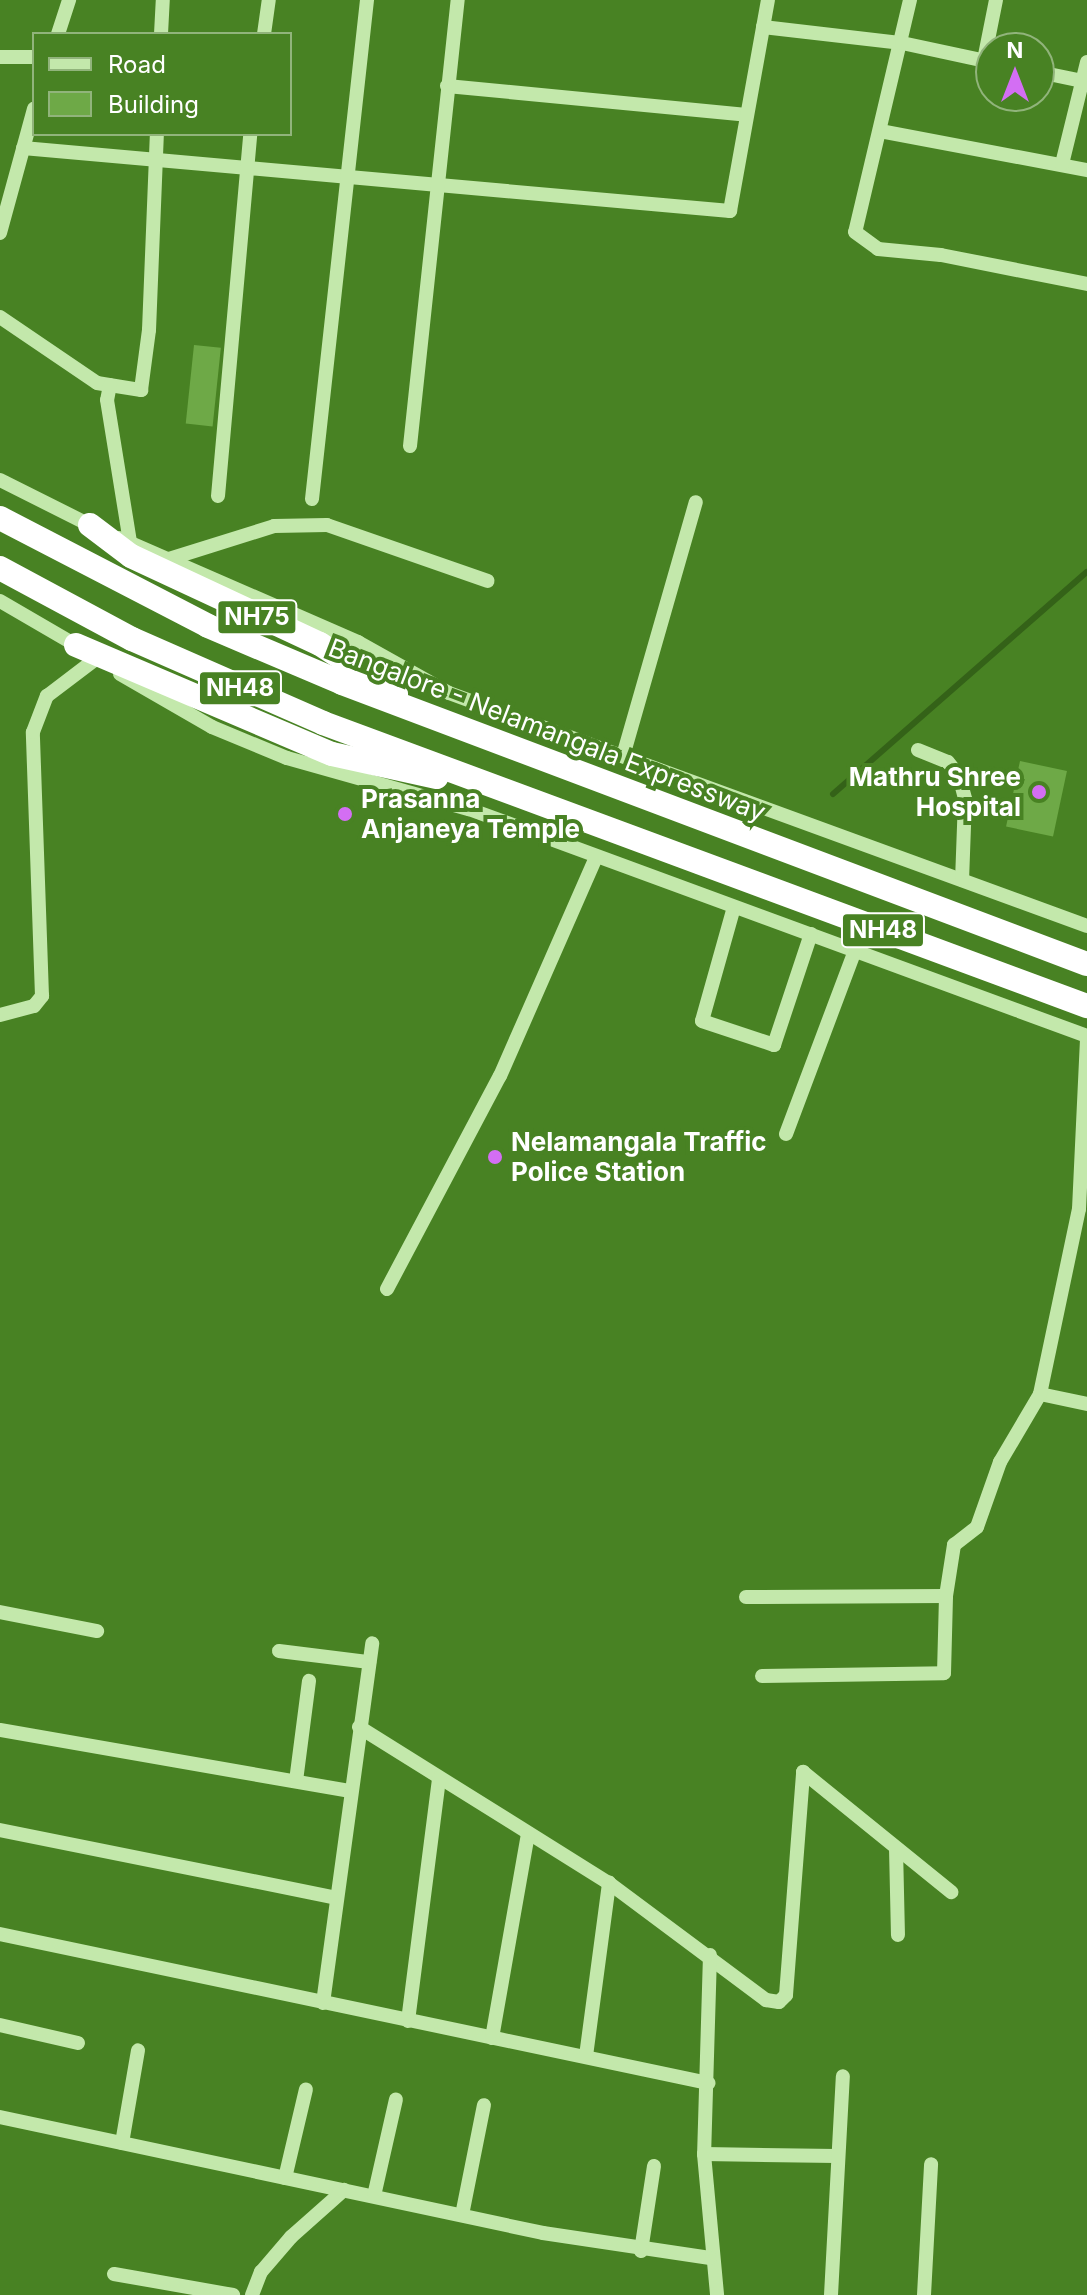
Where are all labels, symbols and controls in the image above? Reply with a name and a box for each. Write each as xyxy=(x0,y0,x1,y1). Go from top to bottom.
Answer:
legend xyxy=(32,32,292,136)
north arrow xyxy=(975,32,1055,112)
text: N xyxy=(1007,37,1023,63)
text: Road xyxy=(108,50,166,79)
text: Building xyxy=(108,90,199,119)
road number: NH75 xyxy=(215,597,299,637)
street label: Bangalore - Nelamangala Expressway xyxy=(324,632,770,828)
road number: NH48 xyxy=(196,668,284,708)
place label: Mathru Shree Hospital xyxy=(849,761,1021,822)
marker: Mathru Shree Hospital xyxy=(1028,781,1050,803)
place label: Prasanna Anjaneya Temple xyxy=(361,783,580,844)
marker: Prasanna Anjaneya Temple xyxy=(336,805,354,823)
road number: NH48 xyxy=(839,910,927,950)
place label: Nelamangala Traffic Police Station xyxy=(511,1126,767,1188)
marker: Nelamangala Traffic Police Station xyxy=(486,1148,504,1166)

